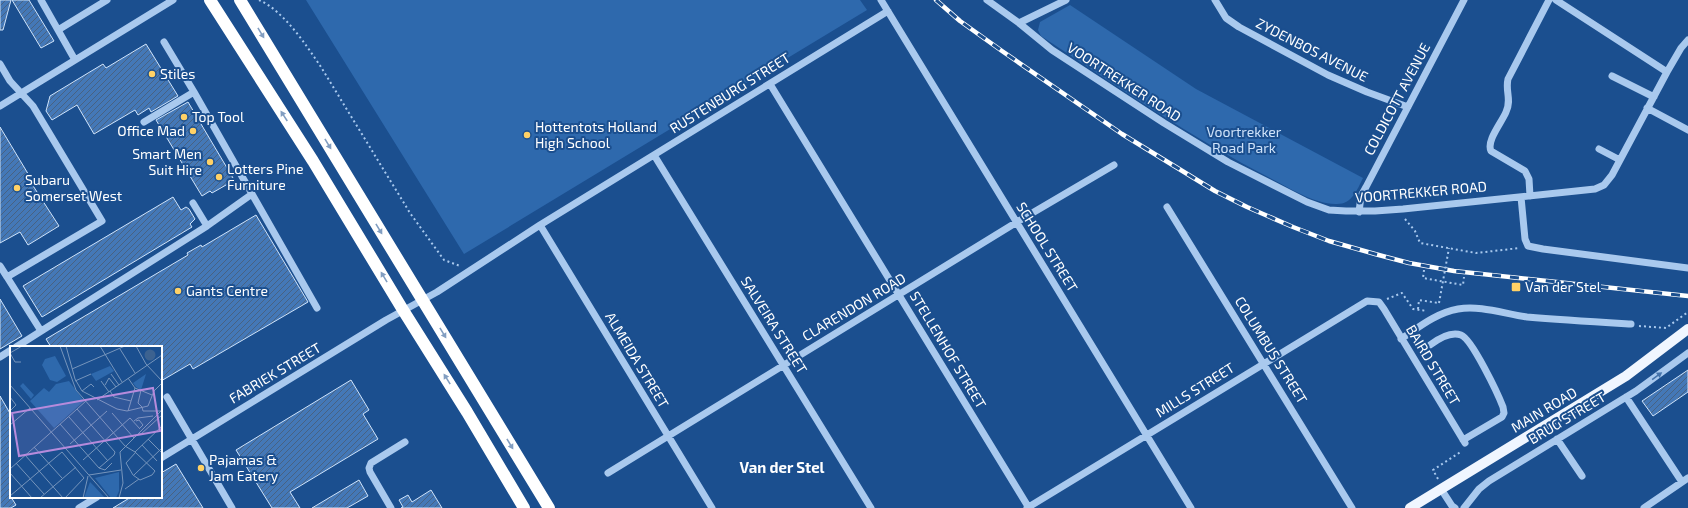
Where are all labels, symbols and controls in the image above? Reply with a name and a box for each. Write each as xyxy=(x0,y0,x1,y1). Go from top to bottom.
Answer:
street label: ZYDENBOS AVENUE xyxy=(1253,14,1371,85)
one-way arrow xyxy=(257,27,264,39)
street label: VOORTREKKER ROAD xyxy=(1064,38,1184,125)
street label: COLDICOTT AVENUE xyxy=(1360,40,1433,158)
street label: RUSTENBURG STREET xyxy=(666,49,793,137)
place label: Stiles xyxy=(160,65,195,82)
marker: Stiles xyxy=(147,69,157,79)
place label: Top Tool xyxy=(192,108,245,125)
one-way arrow xyxy=(280,111,288,122)
marker: Top Tool xyxy=(179,112,189,122)
place label: Hottentots Holland High School xyxy=(535,118,657,151)
place label: Office Mad xyxy=(117,122,185,139)
park label: Voortrekker Road Park xyxy=(1207,123,1282,156)
marker: Office Mad xyxy=(188,126,198,136)
marker: Hottentots Holland High School xyxy=(522,130,532,140)
one-way arrow xyxy=(325,138,332,150)
place label: Smart Men Suit Hire xyxy=(132,145,202,178)
marker: Smart Men Suit Hire xyxy=(205,157,215,167)
place label: Lotters Pine Furniture xyxy=(227,160,304,193)
place label: Subaru Somerset West xyxy=(25,171,122,204)
marker: Lotters Pine Furniture xyxy=(214,172,224,182)
street label: VOORTREKKER ROAD xyxy=(1354,177,1488,206)
marker: Subaru Somerset West xyxy=(12,183,22,193)
street label: SCHOOL STREET xyxy=(1013,199,1082,295)
one-way arrow xyxy=(376,223,383,235)
street label: CLARENDON ROAD xyxy=(799,269,909,344)
one-way arrow xyxy=(380,271,387,283)
street label: SALVEIRA STREET xyxy=(738,273,811,376)
place label: Van der Stel xyxy=(1525,278,1602,295)
marker: Van der Stel xyxy=(1510,281,1522,293)
place label: Gants Centre xyxy=(186,282,268,299)
marker: Gants Centre xyxy=(173,286,183,296)
street label: STELLENHOF STREET xyxy=(907,288,990,411)
street label: COLUMBUS STREET xyxy=(1232,293,1311,406)
street label: ALMEIDA STREET xyxy=(602,309,673,411)
street label: BAIRD STREET xyxy=(1403,322,1464,408)
one-way arrow xyxy=(439,328,447,338)
street label: FABRIEK STREET xyxy=(226,338,324,407)
inset map xyxy=(10,346,162,498)
street label: MILLS STREET xyxy=(1152,359,1237,421)
one-way arrow xyxy=(1652,371,1663,380)
one-way arrow xyxy=(443,373,450,384)
street label: MAIN ROAD xyxy=(1508,383,1580,436)
street label: BRUG STREET xyxy=(1525,388,1608,447)
one-way arrow xyxy=(507,438,514,450)
place label: Pajamas & Jam Eatery xyxy=(209,451,279,484)
district label: Van der Stel xyxy=(739,458,825,476)
marker: Pajamas & Jam Eatery xyxy=(196,463,206,473)

